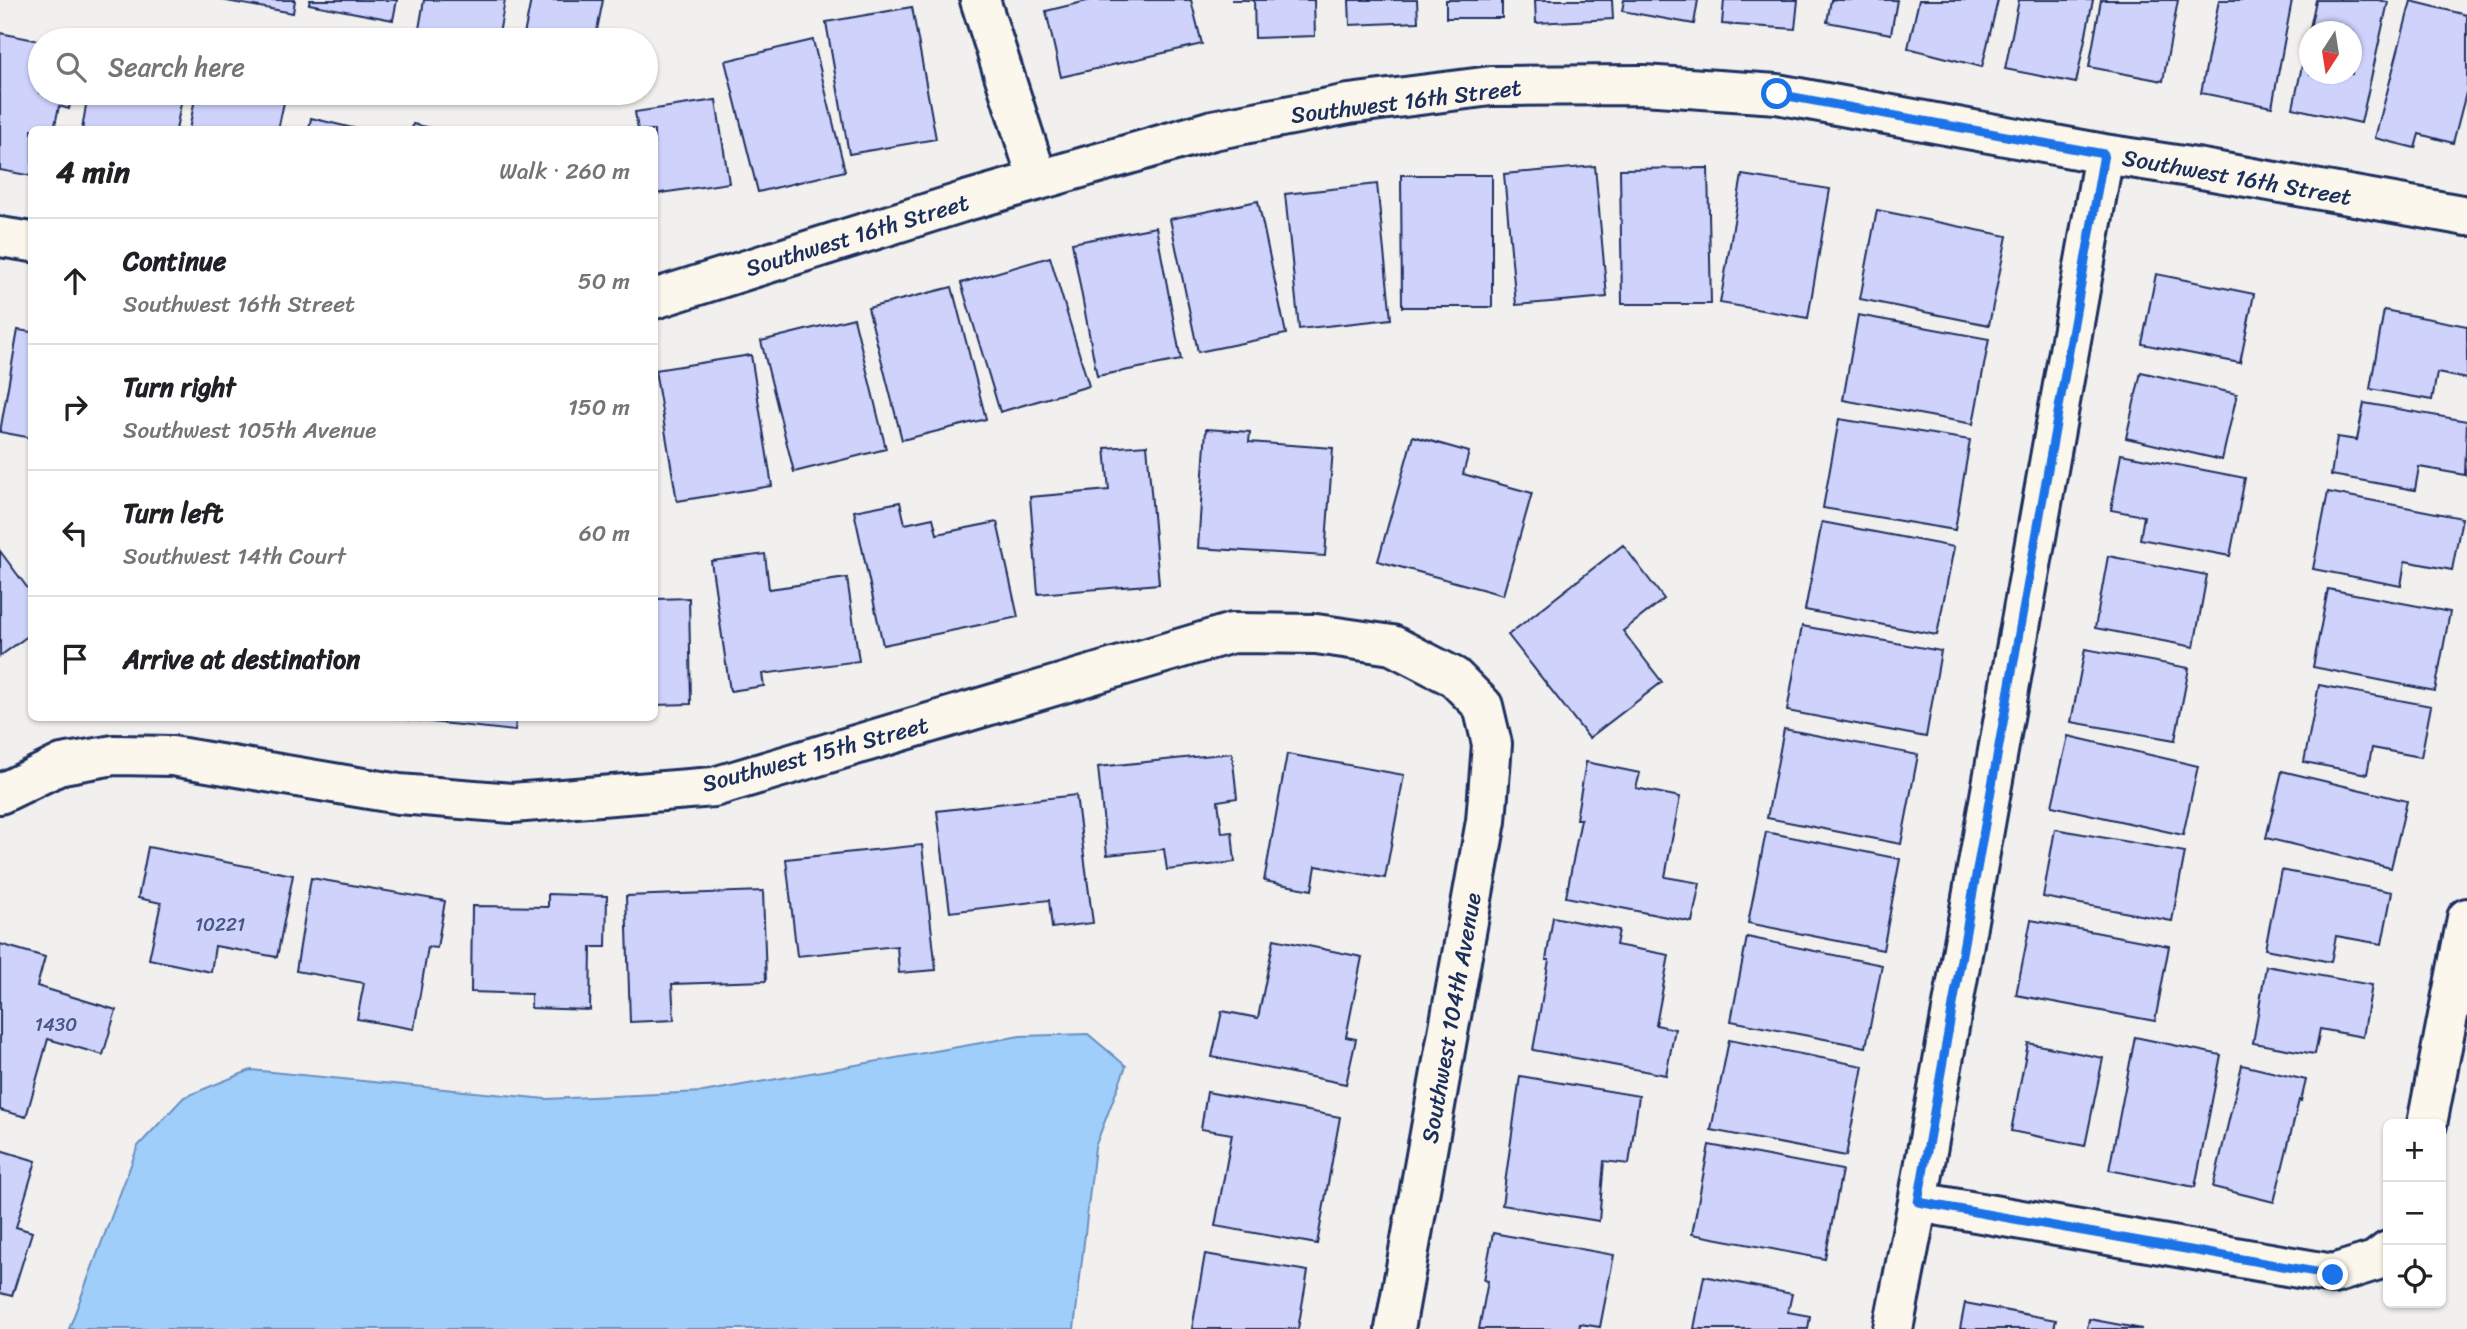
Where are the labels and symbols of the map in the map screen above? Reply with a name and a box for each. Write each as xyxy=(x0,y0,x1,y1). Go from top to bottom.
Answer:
north arrow xyxy=(2299,21,2362,84)
street label: Southwest 16th Street xyxy=(1288,67,1524,136)
route start xyxy=(1761,78,1792,109)
street label: Southwest 16th Street xyxy=(2119,137,2355,218)
street label: Southwest 16th Street xyxy=(740,182,974,289)
street label: Southwest 15th Street xyxy=(697,705,933,804)
street label: Southwest 104th Avenue xyxy=(1409,890,1494,1147)
house number: 10221 xyxy=(195,908,245,941)
house number: 1430 xyxy=(35,1008,77,1041)
route end xyxy=(2317,1259,2348,1290)

